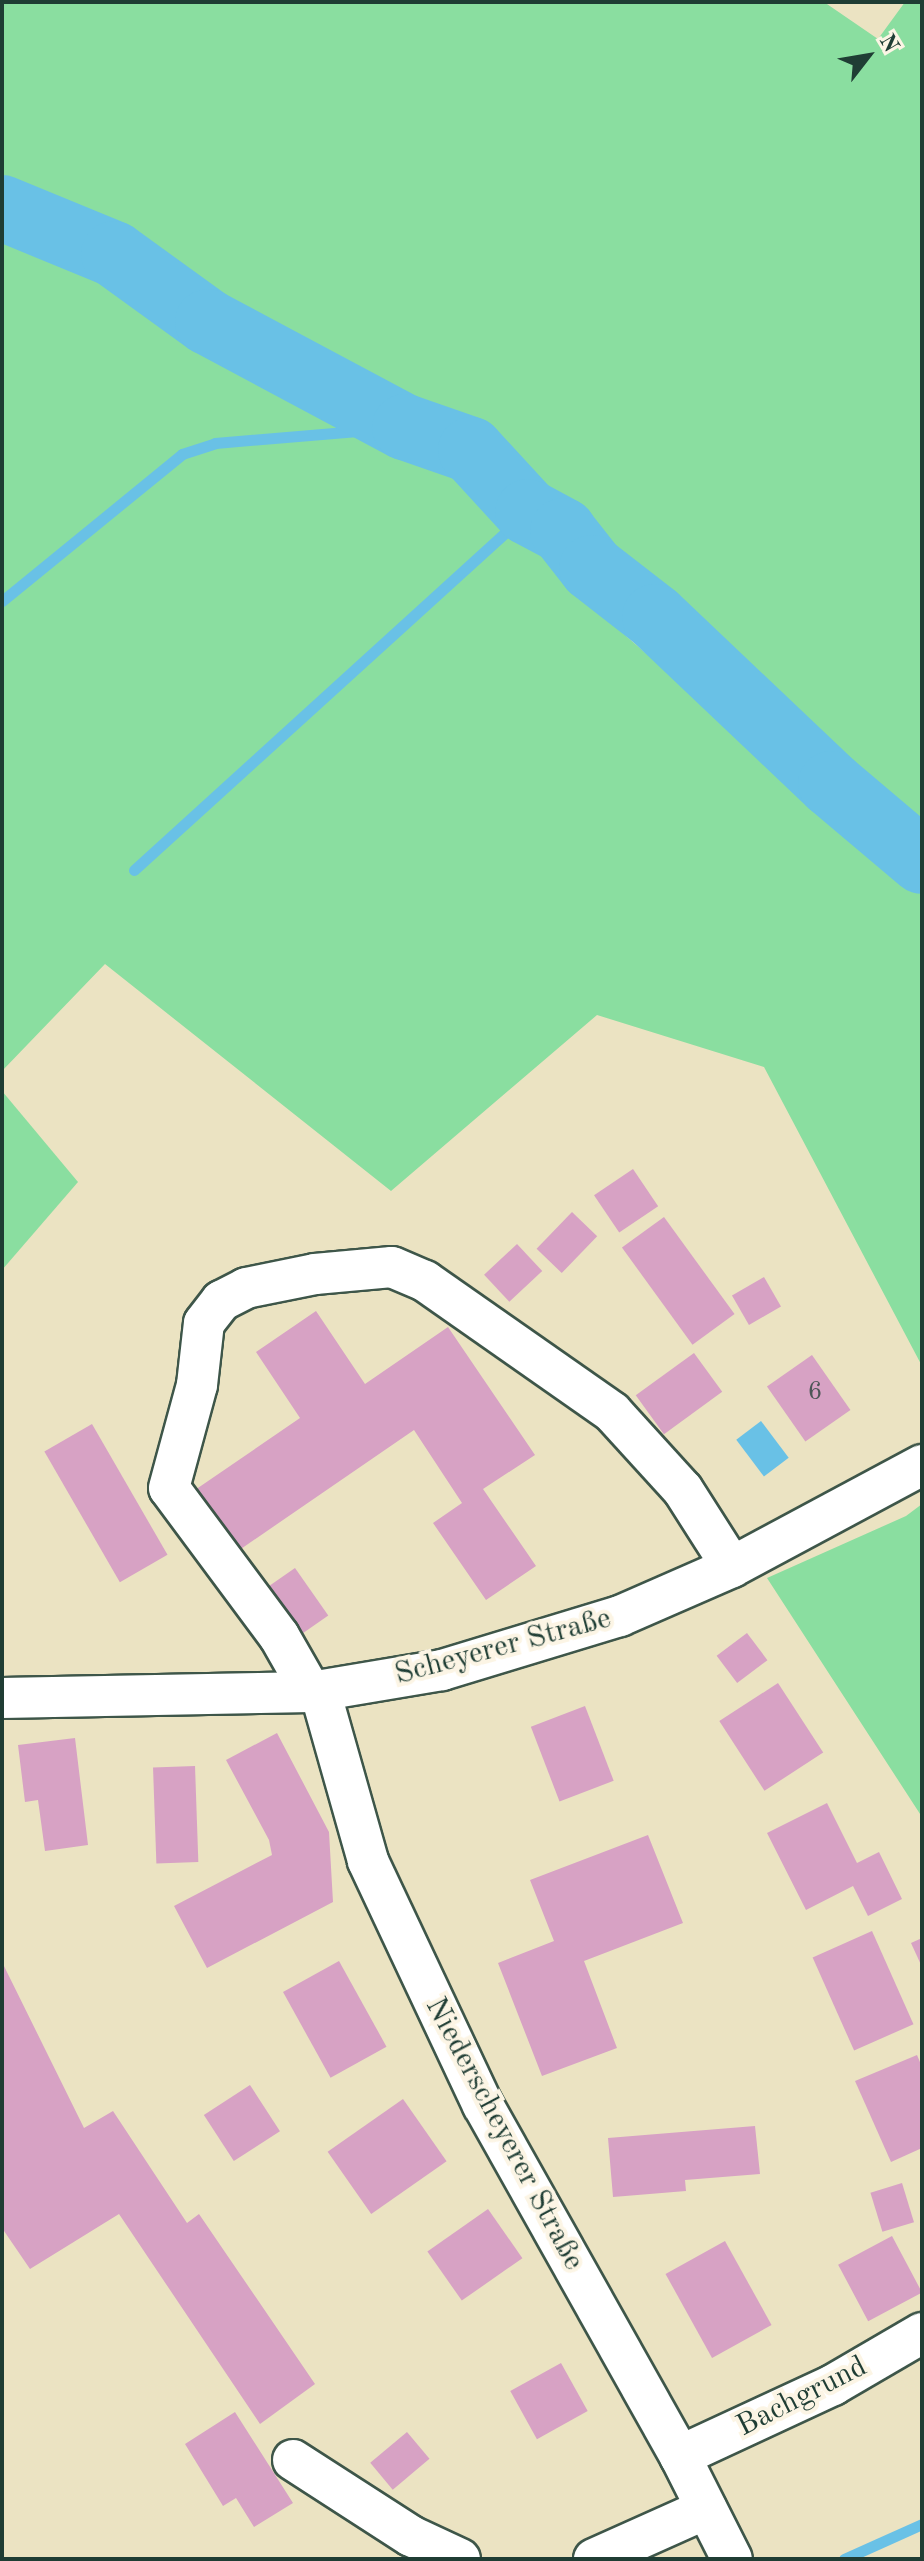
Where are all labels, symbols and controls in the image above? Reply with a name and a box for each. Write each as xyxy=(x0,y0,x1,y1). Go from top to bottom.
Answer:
north arrow xyxy=(828,16,908,96)
text: N xyxy=(875,31,902,57)
house number: 6 xyxy=(807,1377,823,1409)
street label: Scheyerer Straße xyxy=(391,1601,615,1693)
street label: Niederscheyerer Straße xyxy=(417,1991,591,2277)
street label: Bachgrund xyxy=(731,2349,873,2445)

